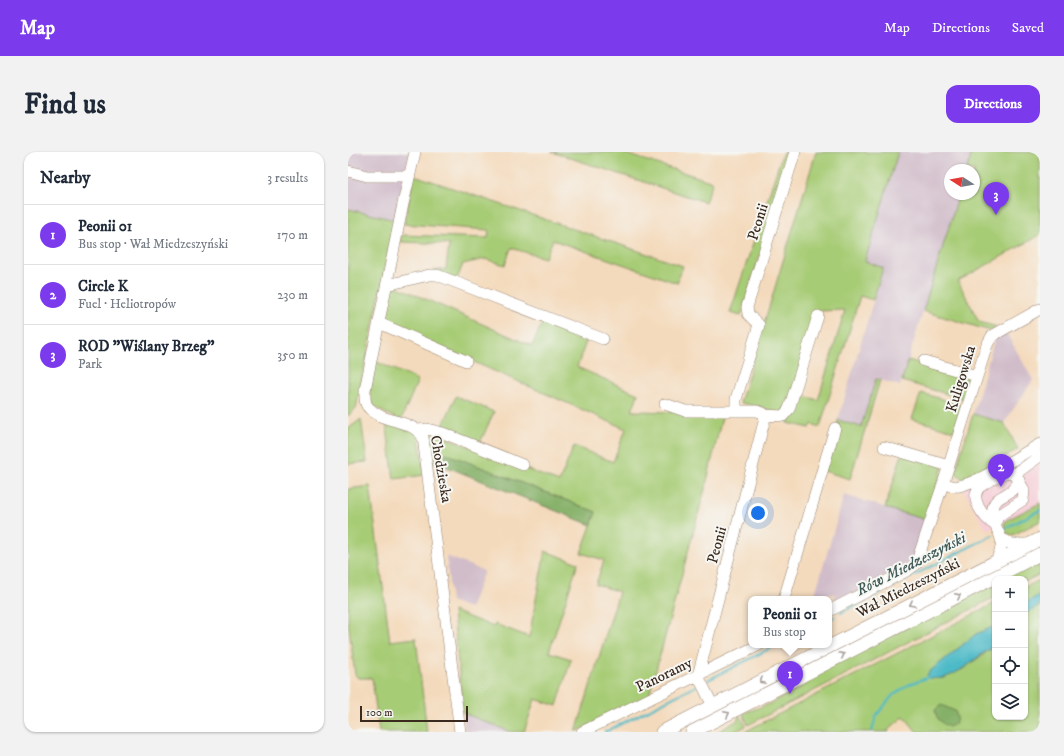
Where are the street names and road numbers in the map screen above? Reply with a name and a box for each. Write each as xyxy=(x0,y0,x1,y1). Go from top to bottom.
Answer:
street label: Peonii xyxy=(743,201,773,243)
street label: Kuligowska xyxy=(942,343,980,415)
street label: Chodzieska xyxy=(426,434,456,505)
street label: Peonii xyxy=(703,524,731,566)
street label: Wał Miedzeszyński xyxy=(852,554,963,623)
street label: Panoramy xyxy=(633,653,696,697)

